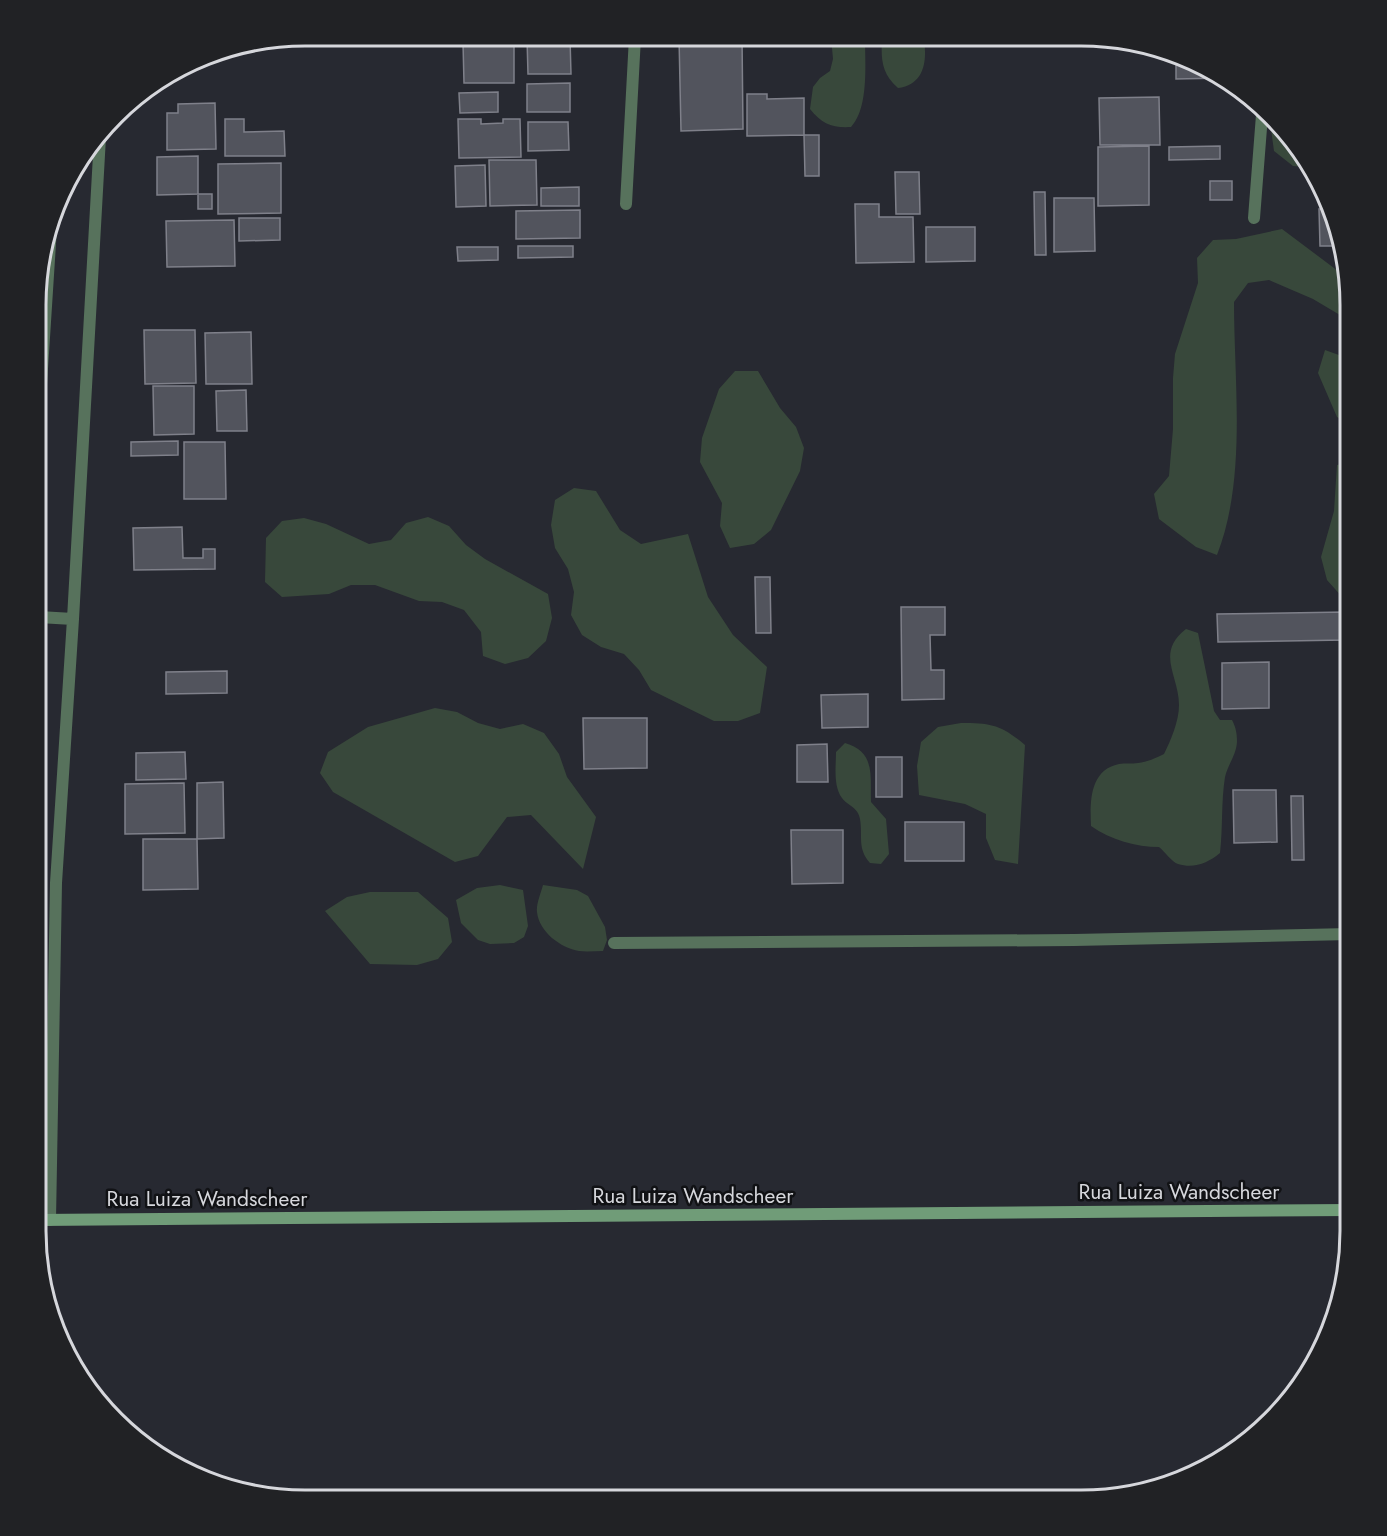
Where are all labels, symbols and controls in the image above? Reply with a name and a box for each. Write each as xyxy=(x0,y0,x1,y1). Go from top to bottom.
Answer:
street label: Rua Luiza Wandscheer xyxy=(1079,1177,1280,1207)
street label: Rua Luiza Wandscheer xyxy=(593,1181,794,1211)
street label: Rua Luiza Wandscheer xyxy=(107,1184,308,1214)

